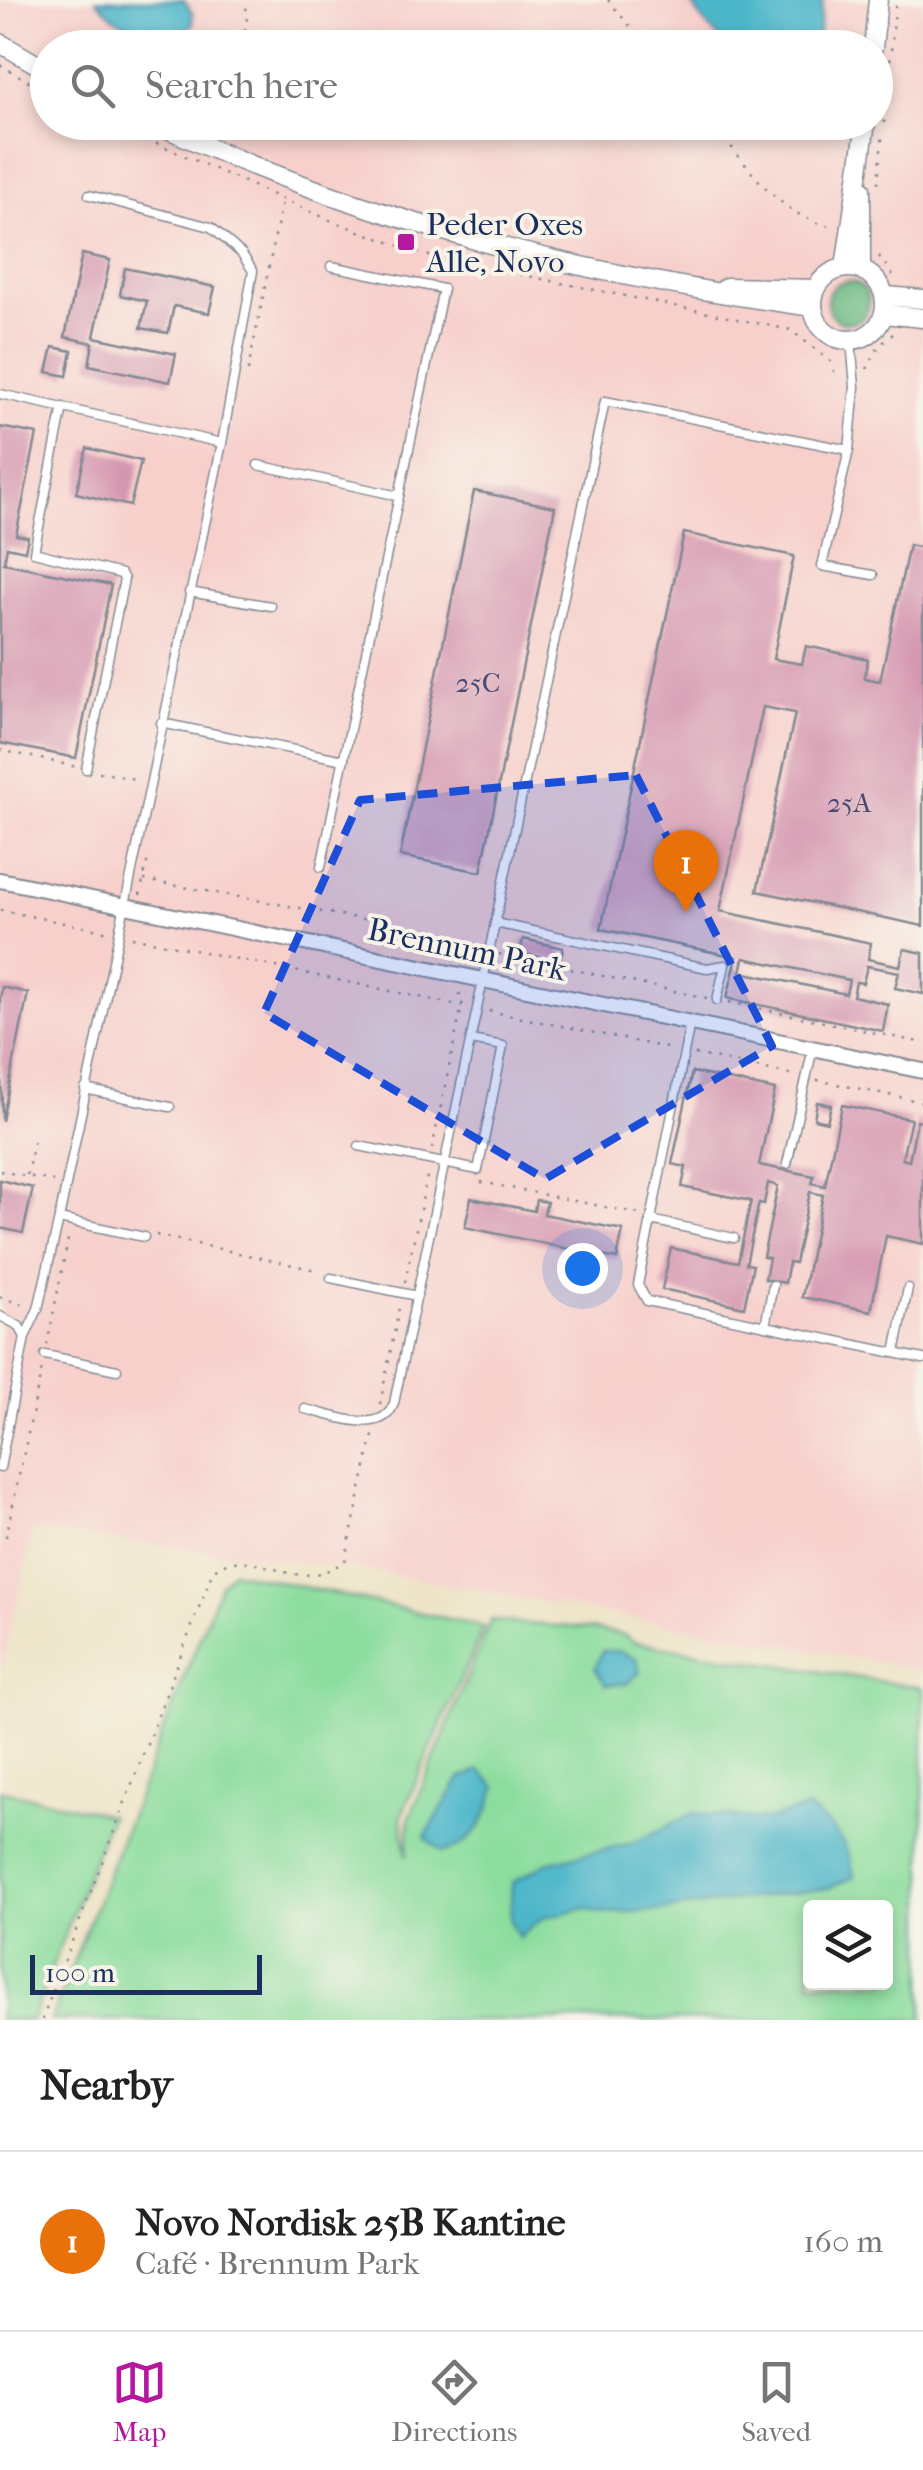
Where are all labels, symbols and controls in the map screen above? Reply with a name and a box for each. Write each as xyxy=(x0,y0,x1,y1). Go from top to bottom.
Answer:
search box xyxy=(30,30,893,140)
icon: search xyxy=(65,58,120,113)
text: Search here xyxy=(145,63,338,108)
place label: Peder Oxes Alle, Novo xyxy=(424,206,583,280)
marker: Peder Oxes Alle, Novo xyxy=(395,231,417,253)
house number: 25C xyxy=(455,666,501,699)
house number: 25A xyxy=(827,786,872,819)
pin: 1 xyxy=(654,830,718,912)
street label: Brennum Park xyxy=(364,910,570,989)
your location xyxy=(557,1243,608,1294)
map controls xyxy=(803,1900,893,1990)
button: layers xyxy=(803,1900,893,1990)
scale bar xyxy=(30,1950,262,1994)
text: 100 m xyxy=(45,1956,115,1989)
text: Nearby xyxy=(40,2061,172,2110)
text: Novo Nordisk 25B Kantine xyxy=(135,2200,566,2245)
text: 1 xyxy=(67,2223,78,2260)
text: 160 m xyxy=(803,2223,883,2260)
text: Café · Brennum Park xyxy=(135,2245,419,2282)
tab: Map xyxy=(112,2355,167,2448)
tab: Directions xyxy=(391,2355,517,2448)
tab: Saved xyxy=(741,2355,811,2448)

